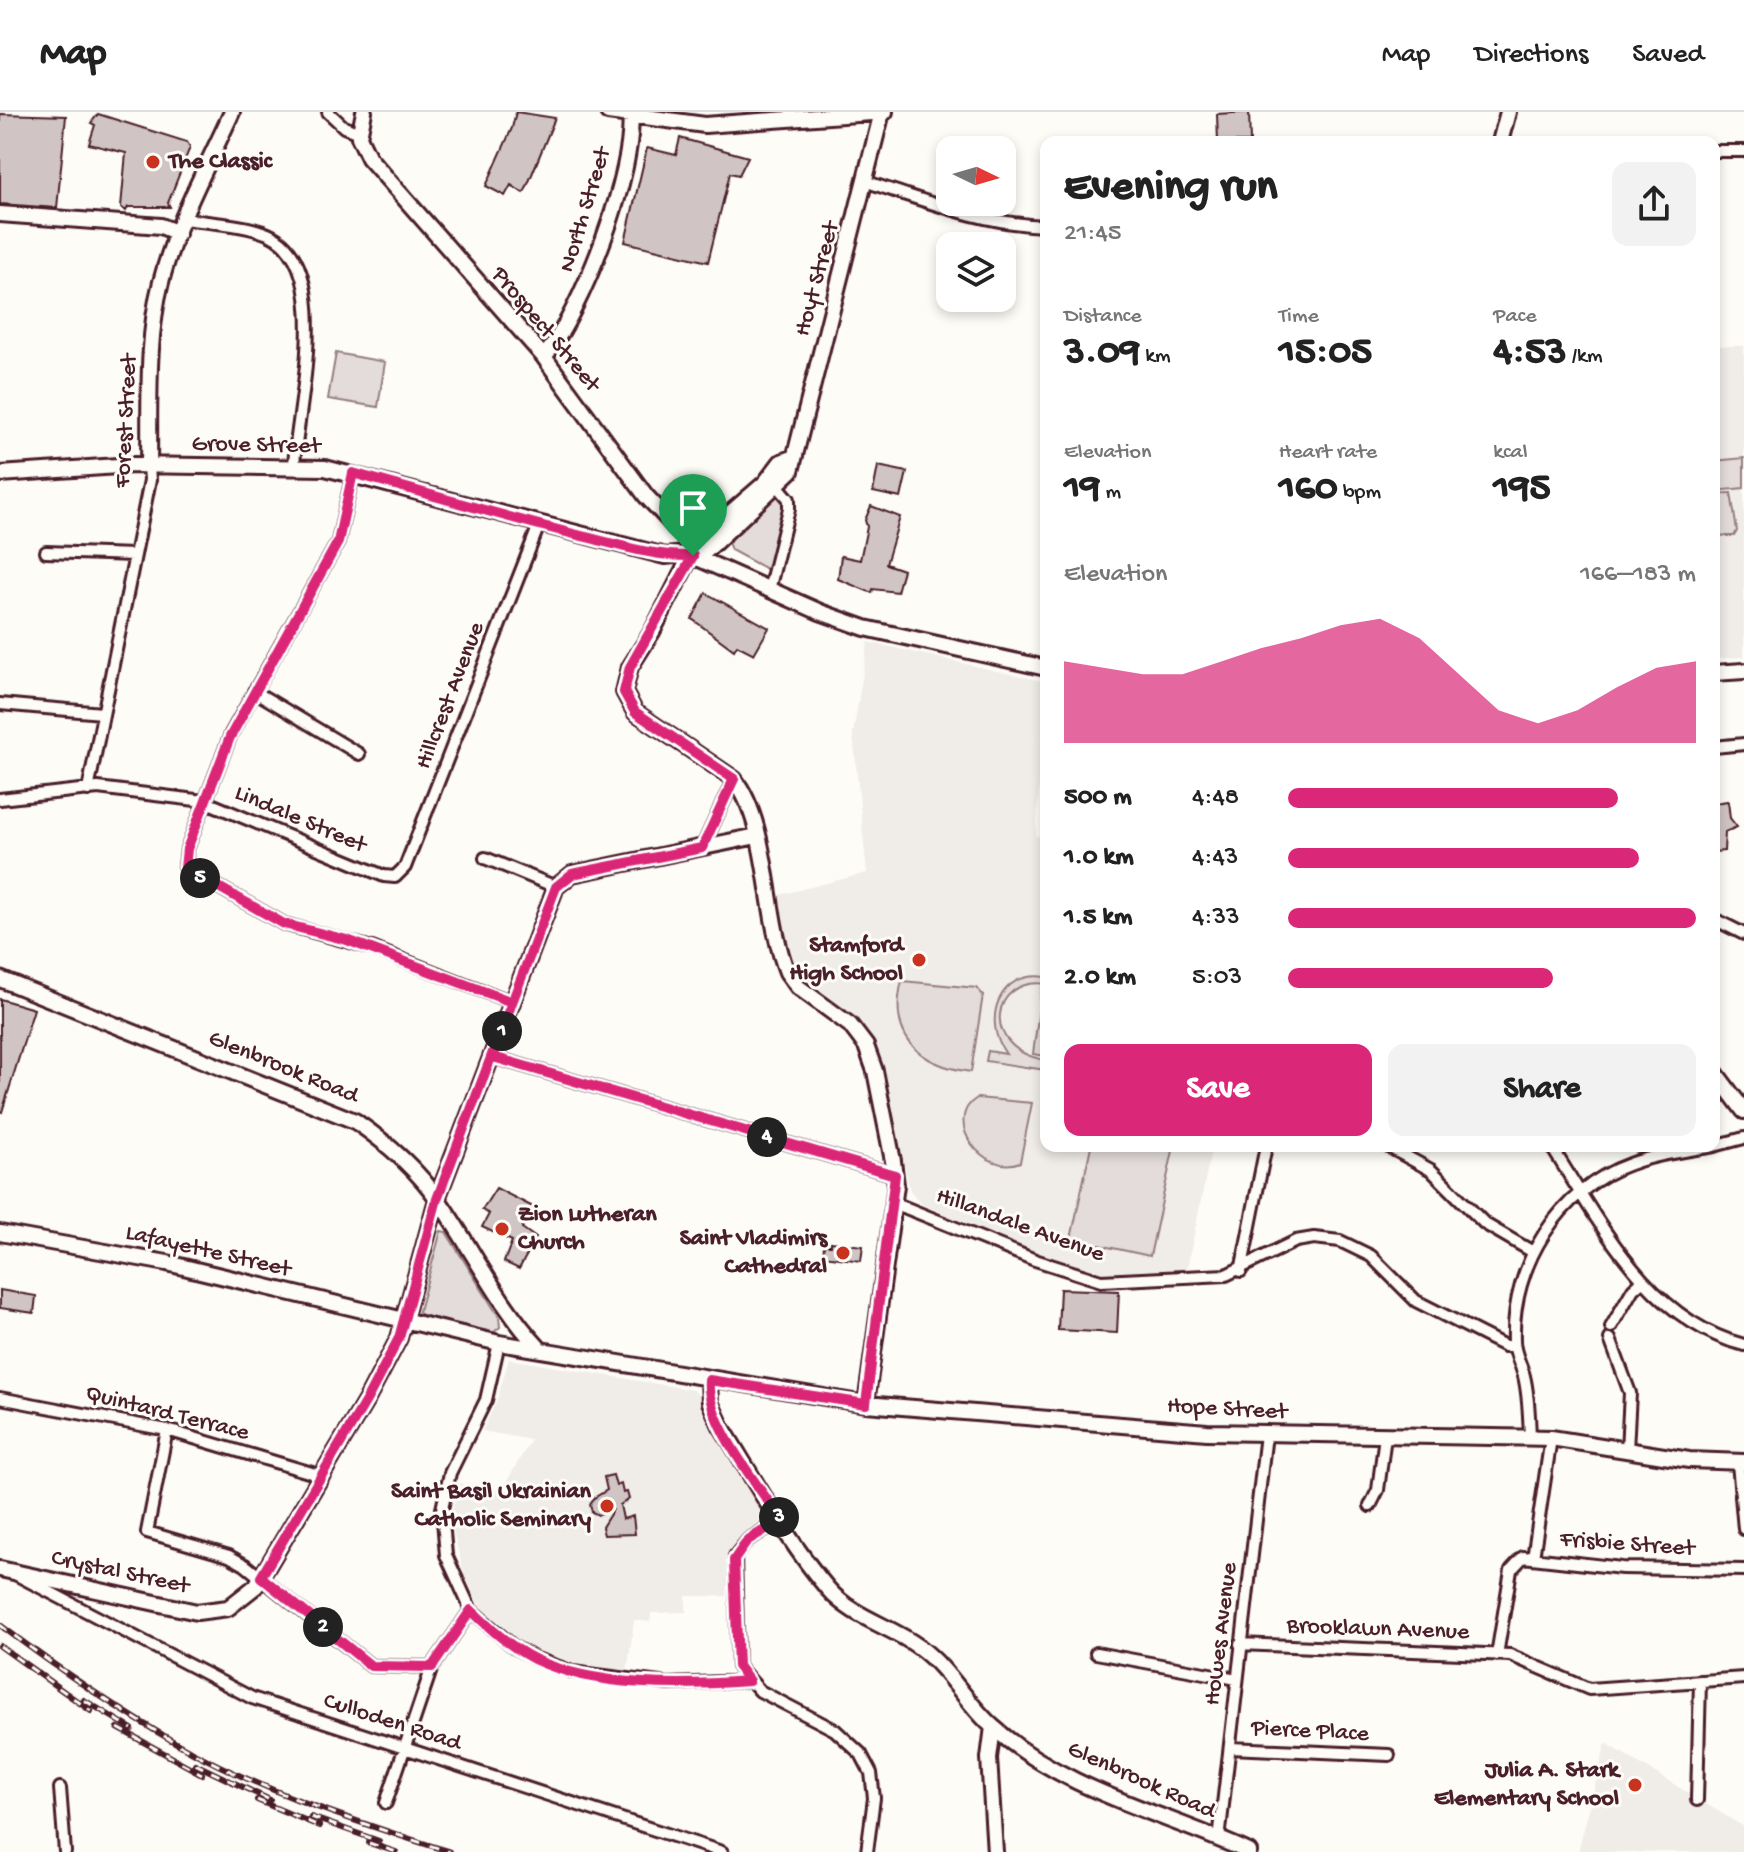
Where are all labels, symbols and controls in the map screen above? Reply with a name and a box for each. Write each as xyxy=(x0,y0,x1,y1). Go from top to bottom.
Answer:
text: Map xyxy=(40,33,106,77)
text: Map xyxy=(1382,39,1430,72)
text: Directions xyxy=(1474,39,1588,72)
text: Saved xyxy=(1632,39,1704,72)
north arrow xyxy=(936,136,1016,216)
map controls xyxy=(936,136,1016,312)
street label: North Street xyxy=(553,142,619,276)
place label: The Classic xyxy=(167,148,274,177)
marker: The Classic xyxy=(144,153,162,171)
button: share xyxy=(1612,162,1696,246)
text: Evening run xyxy=(1064,163,1277,215)
street label: Hoyt Street xyxy=(789,216,848,339)
text: 21:45 xyxy=(1064,219,1121,250)
button: layers xyxy=(936,232,1016,312)
street label: Prospect Street xyxy=(483,261,607,400)
text: Distance xyxy=(1064,304,1142,330)
text: Time xyxy=(1279,304,1319,330)
text: Pace xyxy=(1493,304,1537,330)
text: 3.09 xyxy=(1064,330,1140,377)
text: 15:05 xyxy=(1279,330,1372,377)
text: 4:53 xyxy=(1493,330,1567,377)
text: km xyxy=(1140,344,1171,370)
text: /km xyxy=(1567,344,1603,370)
street label: Forest Street xyxy=(109,351,145,490)
street label: Grove Street xyxy=(191,430,323,462)
text: Elevation xyxy=(1064,440,1151,466)
text: Heart rate xyxy=(1279,440,1377,466)
text: kcal xyxy=(1493,440,1528,466)
text: 19 xyxy=(1064,466,1100,513)
text: 160 xyxy=(1279,466,1338,513)
text: 195 xyxy=(1493,466,1551,513)
pin xyxy=(659,474,727,556)
text: m xyxy=(1100,480,1121,506)
text: bpm xyxy=(1338,480,1381,506)
icon: arrive xyxy=(671,486,715,530)
text: Elevation xyxy=(1064,560,1167,591)
text: 166–183 m xyxy=(1580,560,1696,591)
street label: Hillcrest Avenue xyxy=(410,618,493,774)
street label: Lindale Street xyxy=(230,779,372,862)
text: 500 m xyxy=(1064,783,1132,814)
text: 4:48 xyxy=(1192,783,1239,814)
text: 1.0 km xyxy=(1064,843,1134,874)
text: 4:43 xyxy=(1192,843,1238,874)
pin: 5 xyxy=(180,858,220,898)
text: 5 xyxy=(194,865,206,891)
text: 1.5 km xyxy=(1064,903,1133,934)
text: 4:33 xyxy=(1192,903,1239,934)
place label: Stamford High School xyxy=(789,932,906,989)
marker: Stamford High School xyxy=(910,951,928,969)
text: 2.0 km xyxy=(1064,963,1136,994)
text: 5:03 xyxy=(1192,963,1242,994)
pin: 1 xyxy=(482,1011,522,1051)
text: 1 xyxy=(498,1018,506,1044)
street label: Glenbrook Road xyxy=(204,1025,364,1112)
button: Save xyxy=(1064,1044,1372,1136)
button: Share xyxy=(1388,1044,1696,1136)
pin: 4 xyxy=(747,1117,787,1157)
text: 4 xyxy=(762,1124,772,1150)
street label: Hillandale Avenue xyxy=(932,1182,1109,1270)
place label: Zion Lutheran Church xyxy=(518,1201,657,1258)
street label: Lafayette Street xyxy=(123,1219,296,1286)
marker: Zion Lutheran Church xyxy=(493,1220,511,1238)
place label: Saint Vladimirs Cathedral xyxy=(680,1225,828,1282)
marker: Saint Vladimirs Cathedral xyxy=(834,1244,852,1262)
street label: Quintard Terrace xyxy=(82,1380,253,1449)
street label: Hope Street xyxy=(1166,1392,1290,1428)
place label: Saint Basil Ukrainian Catholic Seminary xyxy=(391,1478,592,1535)
marker: Saint Basil Ukrainian Catholic Seminary xyxy=(598,1497,616,1515)
pin: 3 xyxy=(759,1497,799,1537)
text: 3 xyxy=(773,1504,785,1530)
street label: Frisbie Street xyxy=(1558,1526,1697,1564)
street label: Crystal Street xyxy=(48,1544,194,1602)
street label: Howes Avenue xyxy=(1199,1560,1245,1707)
pin: 2 xyxy=(303,1607,343,1647)
street label: Brooklawn Avenue xyxy=(1285,1612,1470,1648)
text: 2 xyxy=(318,1614,328,1640)
street label: Culloden Road xyxy=(319,1687,466,1760)
street label: Pierce Place xyxy=(1249,1714,1370,1750)
street label: Glenbrook Road xyxy=(1062,1735,1221,1827)
place label: Julia A. Stark Elementary School xyxy=(1434,1757,1622,1814)
marker: Julia A. Stark Elementary School xyxy=(1626,1776,1644,1794)

